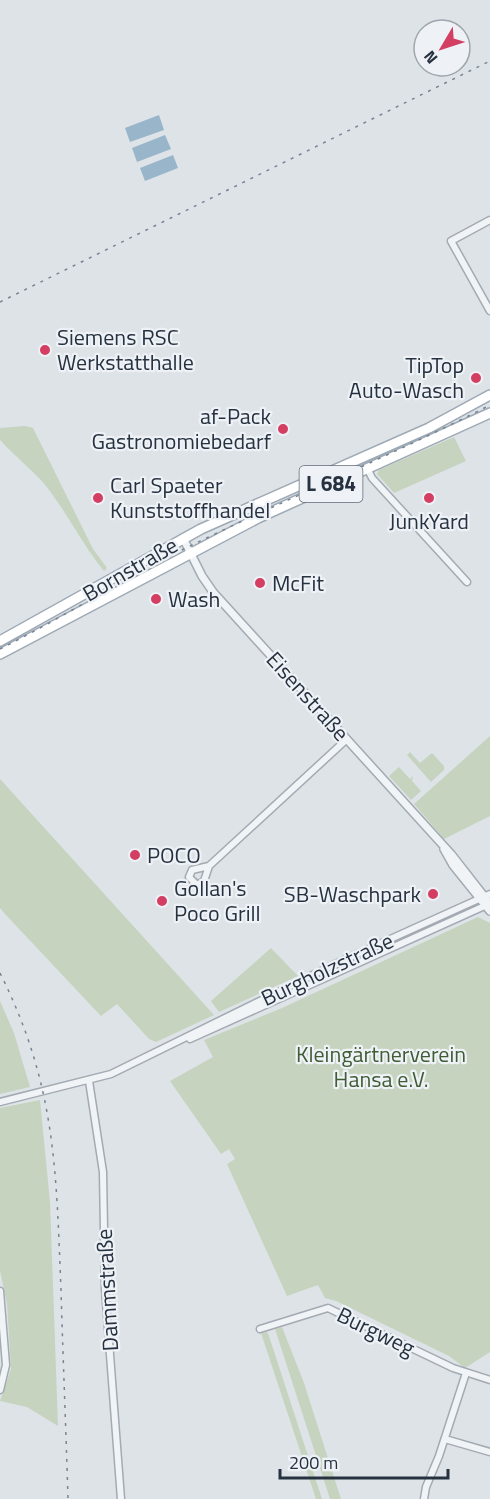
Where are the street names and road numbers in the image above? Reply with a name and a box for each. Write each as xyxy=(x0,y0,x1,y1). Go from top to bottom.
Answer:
road number: L 684 xyxy=(300,466,362,502)
street label: Bornstraße xyxy=(76,528,184,610)
street label: Eisenstraße xyxy=(258,644,358,748)
street label: Burgholzstraße xyxy=(255,923,399,1015)
street label: Dammstraße xyxy=(87,1228,127,1352)
street label: Burgweg xyxy=(331,1298,421,1364)

